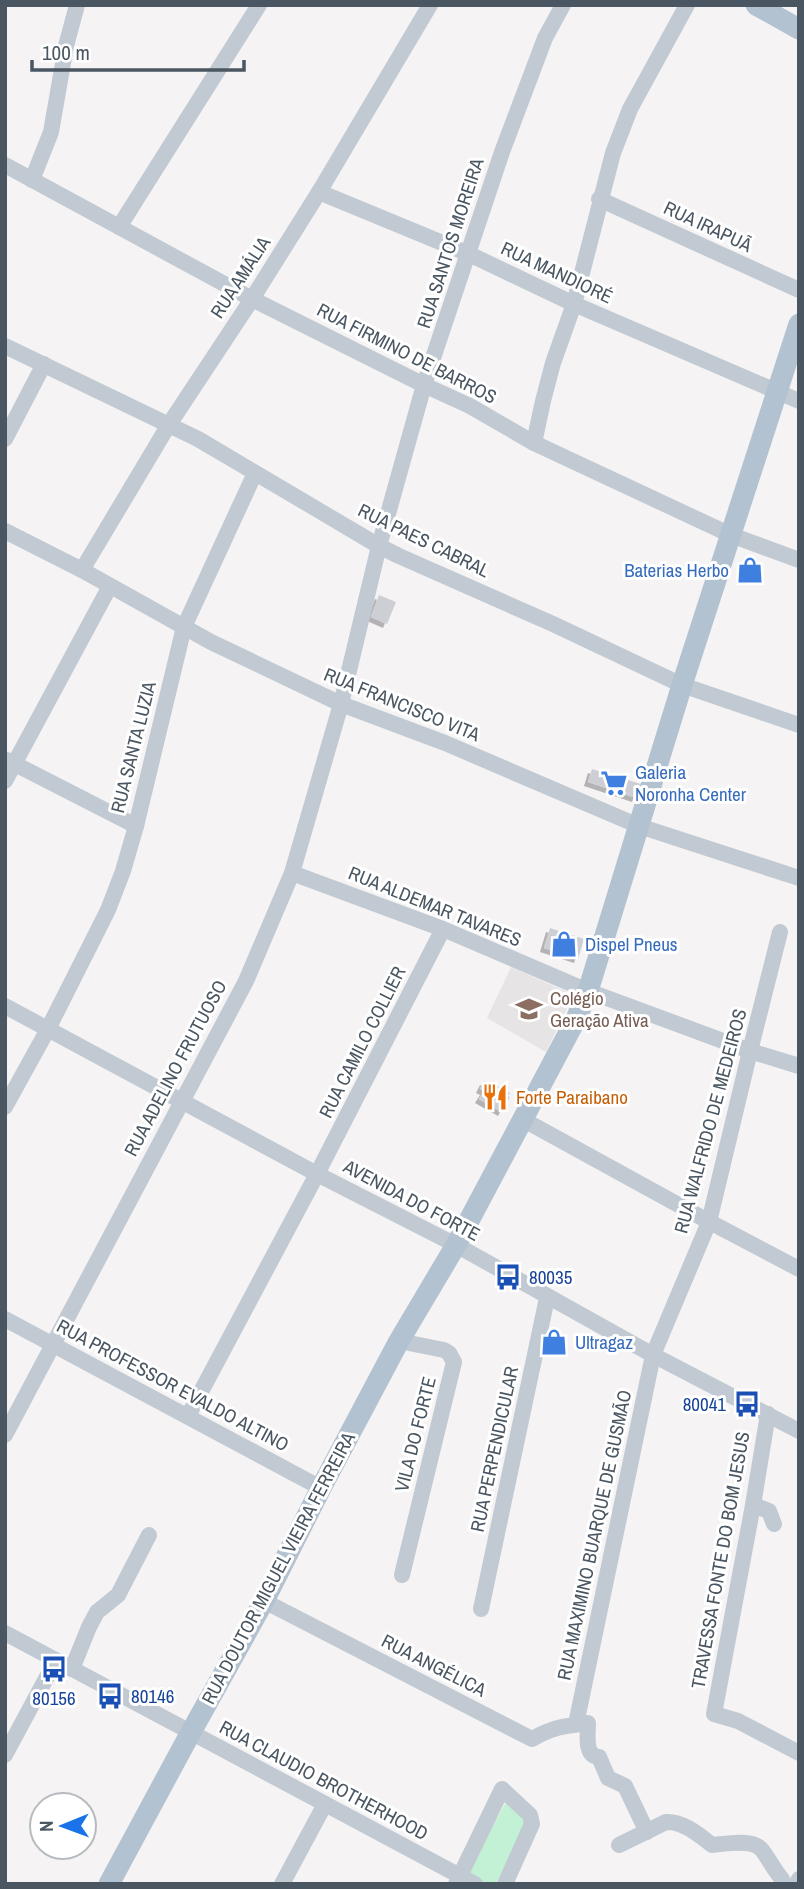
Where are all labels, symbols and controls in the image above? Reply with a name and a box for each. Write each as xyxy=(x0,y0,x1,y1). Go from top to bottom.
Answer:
scale bar xyxy=(32,28,243,72)
text: 100 m xyxy=(42,38,90,67)
street label: RUA SANTOS MOREIRA xyxy=(410,154,490,331)
street label: RUA IRAPUÃ xyxy=(660,194,757,258)
street label: RUA AMÁLIA xyxy=(204,231,276,323)
street label: RUA MANDIORÉ xyxy=(497,235,617,309)
street label: RUA FIRMINO DE BARROS xyxy=(313,296,501,410)
street label: RUA PAES CABRAL xyxy=(354,497,494,583)
shop icon: Baterias Herbo xyxy=(735,555,765,585)
place label: Baterias Herbo xyxy=(624,557,729,583)
street label: RUA FRANCISCO VITA xyxy=(320,661,484,747)
street label: RUA SANTA LUZIA xyxy=(104,678,162,816)
place label: Galeria Noronha Center xyxy=(635,759,747,807)
supermarket icon: Galeria Noronha Center xyxy=(599,768,629,798)
street label: RUA ALDEMAR TAVARES xyxy=(345,859,525,953)
shop icon: Dispel Pneus xyxy=(549,929,579,959)
place label: Dispel Pneus xyxy=(585,931,678,957)
street label: RUA CAMILO COLLIER xyxy=(312,962,412,1122)
street label: RUA ADELINO FRUTUOSO xyxy=(118,976,232,1160)
place label: Colégio Geração Ativa xyxy=(550,985,649,1033)
school or university icon: Colégio Geração Ativa xyxy=(514,994,544,1024)
street label: RUA WALFRIDO DE MEDEIROS xyxy=(667,1006,753,1236)
restaurant icon: Forte Paraibano xyxy=(480,1082,510,1112)
place label: Forte Paraibano xyxy=(516,1084,628,1110)
street label: AVENIDA DO FORTE xyxy=(338,1153,485,1247)
bus stop icon: 80035 xyxy=(493,1262,523,1292)
place label: 80035 xyxy=(529,1264,573,1290)
street label: RUA PROFESSOR EVALDO ALTINO xyxy=(52,1313,294,1457)
shop icon: Ultragaz xyxy=(539,1327,569,1357)
place label: Ultragaz xyxy=(575,1329,633,1355)
street label: RUA PERPENDICULAR xyxy=(464,1364,524,1534)
street label: VILA DO FORTE xyxy=(388,1374,442,1494)
street label: RUA MAXIMINO BUARQUE DE GUSMÃO xyxy=(551,1387,637,1683)
bus stop icon: 80041 xyxy=(732,1389,762,1419)
place label: 80041 xyxy=(683,1391,726,1417)
street label: RUA DOUTOR MIGUEL VIEIRA FERREIRA xyxy=(195,1427,361,1709)
street label: TRAVESSA FONTE DO BOM JESUS xyxy=(685,1430,755,1690)
street label: RUA ANGÉLICA xyxy=(377,1627,491,1703)
bus stop icon: 80156 xyxy=(39,1654,69,1684)
bus stop icon: 80146 xyxy=(95,1681,125,1711)
place label: 80146 xyxy=(131,1683,174,1709)
place label: 80156 xyxy=(32,1685,76,1711)
street label: RUA CLAUDIO BROTHERHOOD xyxy=(215,1714,433,1846)
north arrow xyxy=(28,1791,98,1861)
text: N xyxy=(33,1820,59,1832)

